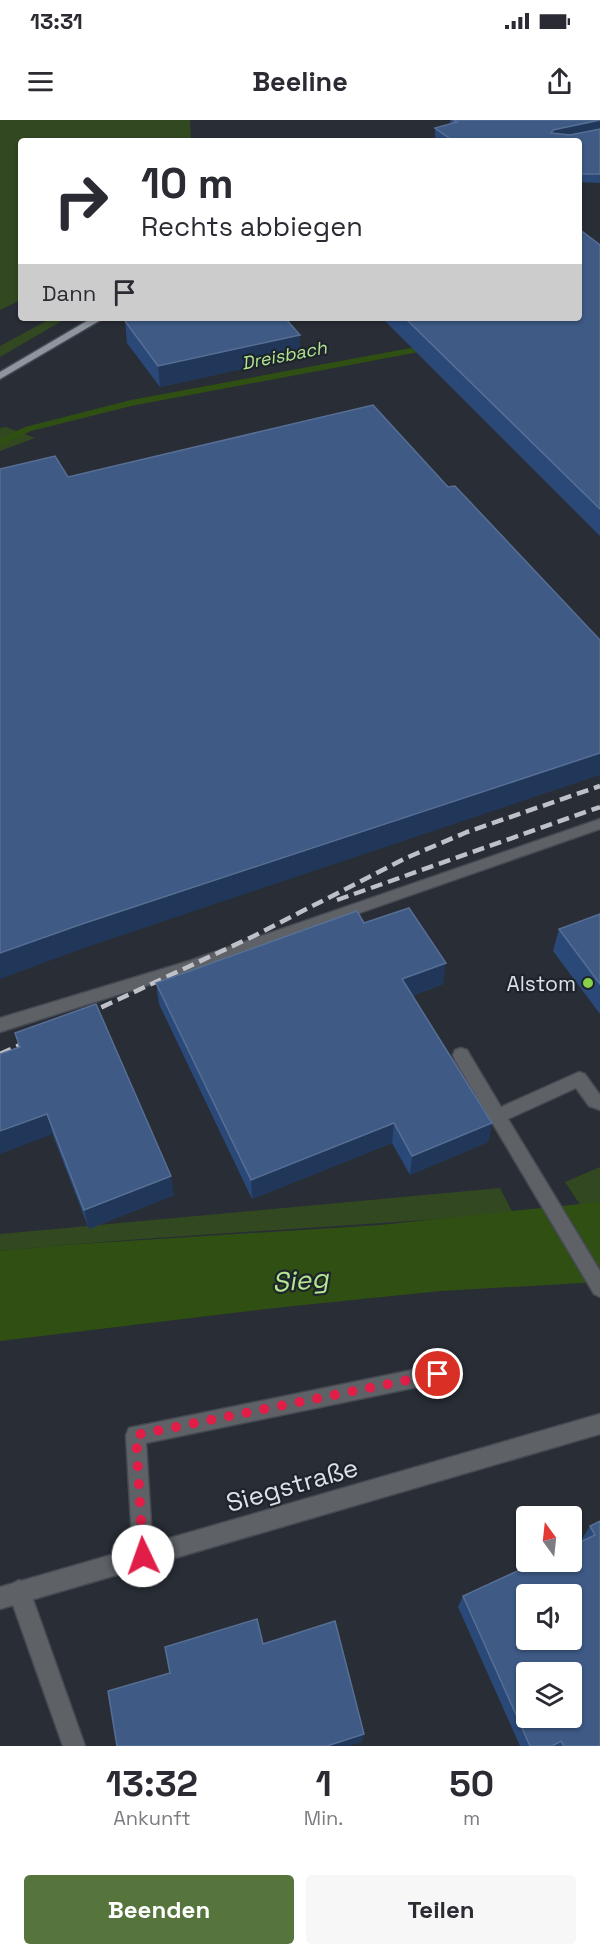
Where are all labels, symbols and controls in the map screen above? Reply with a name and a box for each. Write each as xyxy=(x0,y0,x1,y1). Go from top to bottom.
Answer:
text: 13:31 xyxy=(30,7,83,35)
text: Beeline xyxy=(252,64,348,99)
icon: menu xyxy=(24,65,57,98)
icon: share xyxy=(543,65,576,98)
text: 10 m xyxy=(141,157,234,210)
icon: right xyxy=(42,162,120,240)
text: Rechts abbiegen xyxy=(141,209,363,244)
icon: arrive xyxy=(108,276,141,309)
text: Dann xyxy=(42,279,96,307)
water label: Dreisbach xyxy=(239,335,330,375)
place label: Alstom xyxy=(506,970,576,997)
marker: Alstom xyxy=(581,976,595,990)
water label: Sieg xyxy=(270,1260,331,1300)
pin xyxy=(412,1348,463,1399)
icon: arrive xyxy=(421,1357,454,1390)
street label: Siegstraße xyxy=(222,1450,362,1520)
north arrow xyxy=(516,1506,582,1572)
map controls xyxy=(516,1506,582,1728)
position arrow xyxy=(111,1524,175,1588)
button: sound xyxy=(516,1584,582,1650)
button: layers xyxy=(516,1662,582,1728)
text: 13:32 xyxy=(106,1761,198,1807)
text: 1 xyxy=(315,1761,332,1807)
text: 50 xyxy=(449,1761,494,1807)
text: Ankunft xyxy=(113,1805,191,1831)
text: Min. xyxy=(304,1805,343,1831)
text: m xyxy=(463,1805,480,1831)
button: Beenden xyxy=(24,1875,294,1944)
button: Teilen xyxy=(306,1875,576,1944)

